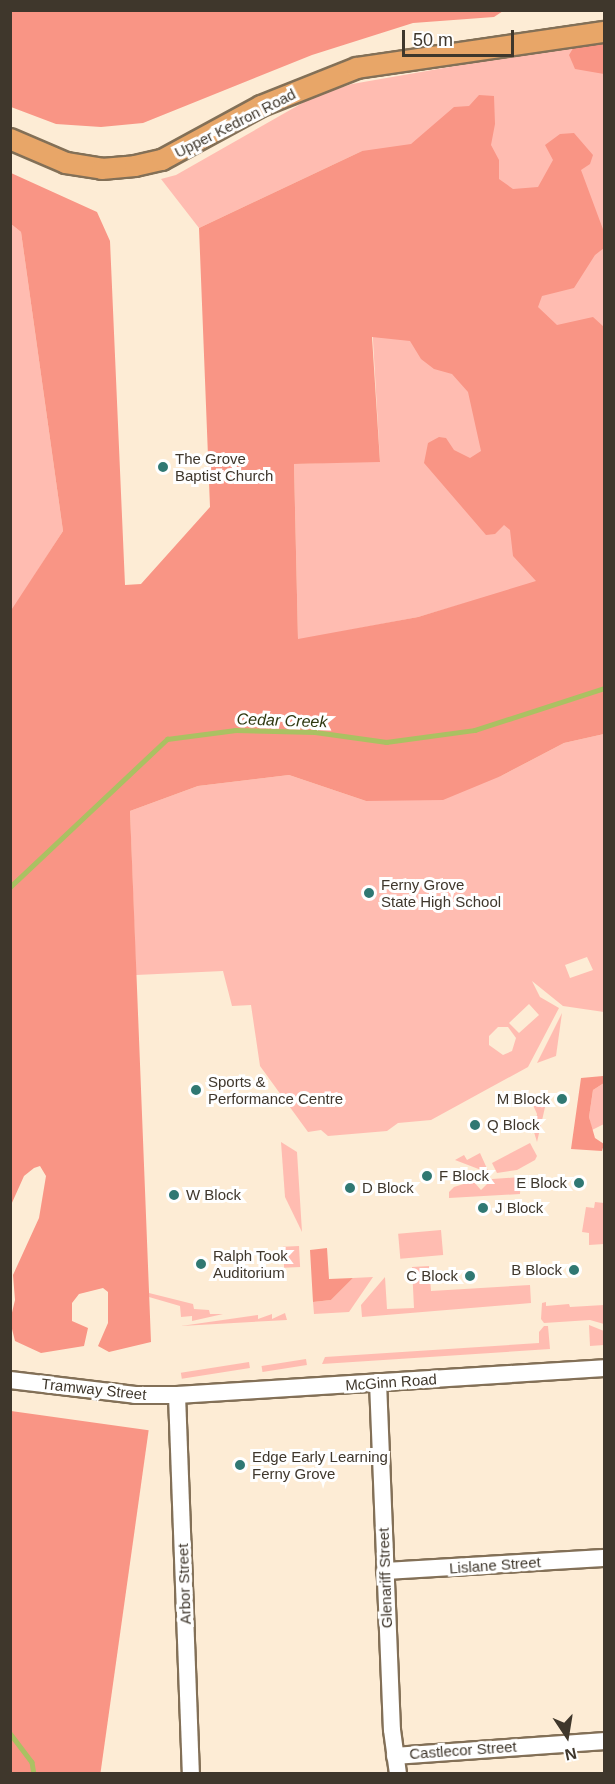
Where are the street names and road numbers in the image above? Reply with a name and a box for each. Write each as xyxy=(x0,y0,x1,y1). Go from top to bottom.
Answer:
street label: Upper Kedron Road xyxy=(171,85,299,161)
street label: McGinn Road xyxy=(345,1370,437,1394)
street label: Tramway Street xyxy=(41,1375,147,1403)
street label: Glenariff Street xyxy=(374,1527,396,1629)
street label: Arbor Street xyxy=(174,1543,194,1625)
street label: Lislane Street xyxy=(449,1553,541,1577)
street label: Castlecor Street xyxy=(409,1737,517,1763)

